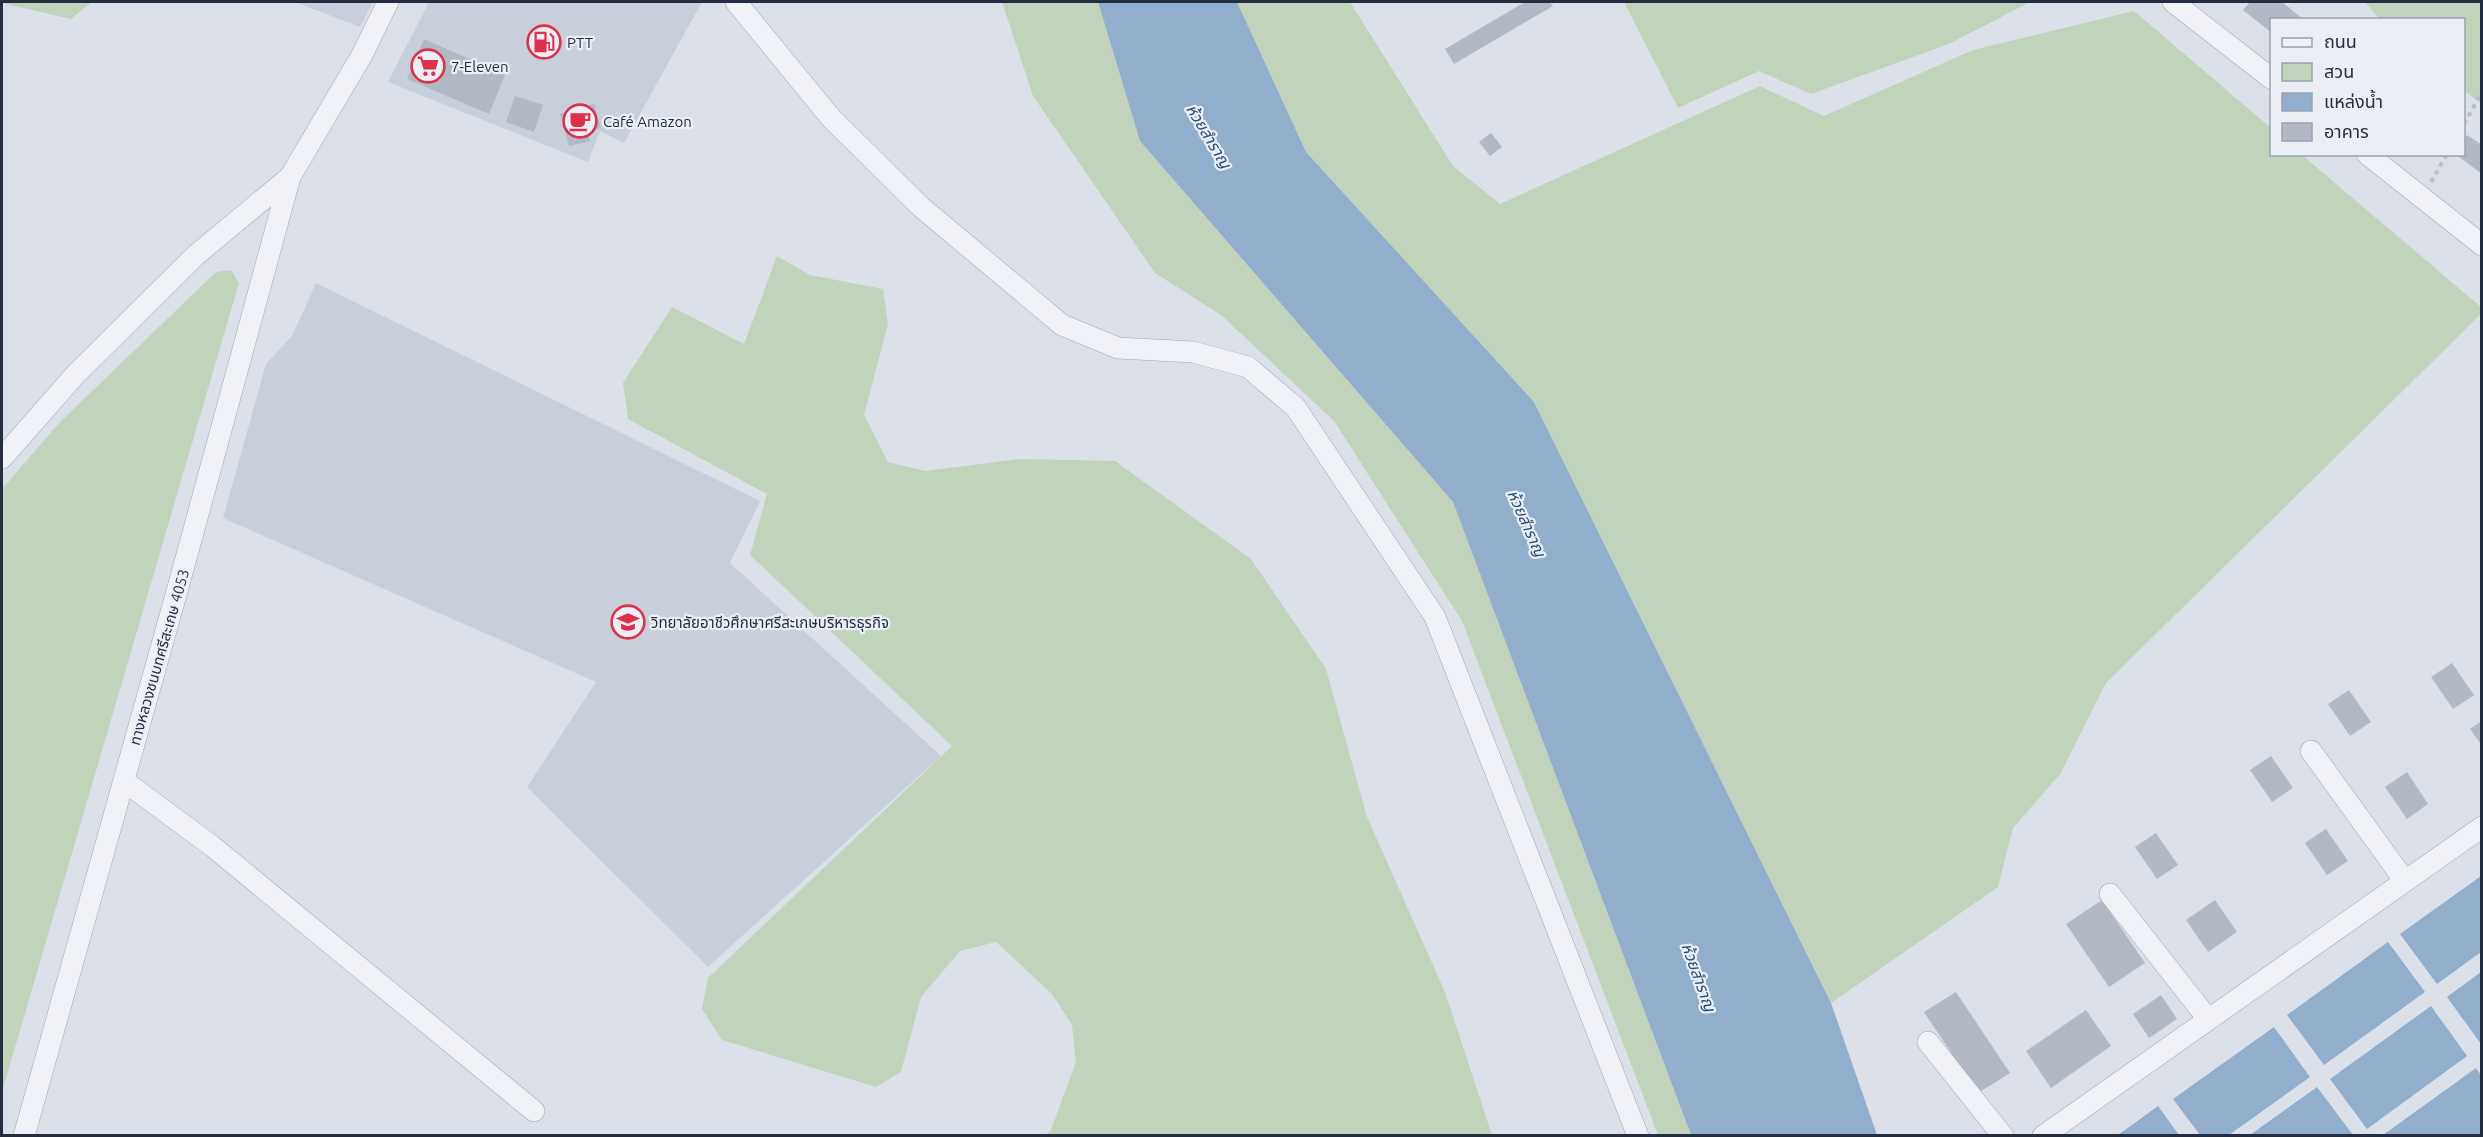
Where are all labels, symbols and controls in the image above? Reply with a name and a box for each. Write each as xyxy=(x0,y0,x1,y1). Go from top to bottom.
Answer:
legend xyxy=(2270,18,2465,156)
fuel station icon: PTT xyxy=(526,24,562,60)
text: ถนน xyxy=(2324,31,2357,51)
place label: PTT xyxy=(567,34,594,51)
supermarket icon: 7-Eleven xyxy=(410,48,446,84)
place label: 7-Eleven xyxy=(451,58,509,75)
text: สวน xyxy=(2324,61,2354,81)
text: แหล่งน้ำ xyxy=(2324,89,2383,111)
water label: ห้วยสำราญ xyxy=(1183,101,1236,172)
cafe icon: Café Amazon xyxy=(562,103,598,139)
place label: Café Amazon xyxy=(603,113,692,130)
text: อาคาร xyxy=(2324,121,2369,141)
water label: ห้วยสำราญ xyxy=(1504,487,1550,561)
street label: ทางหลวงชนบทศรีสะเกษ 4053 xyxy=(126,567,192,747)
school or university icon: วิทยาลัยอาชีวศึกษาศรีสะเกษบริหารธุรกิจ xyxy=(610,604,646,640)
place label: วิทยาลัยอาชีวศึกษาศรีสะเกษบริหารธุรกิจ xyxy=(651,614,889,632)
water label: ห้วยสำราญ xyxy=(1678,940,1720,1015)

